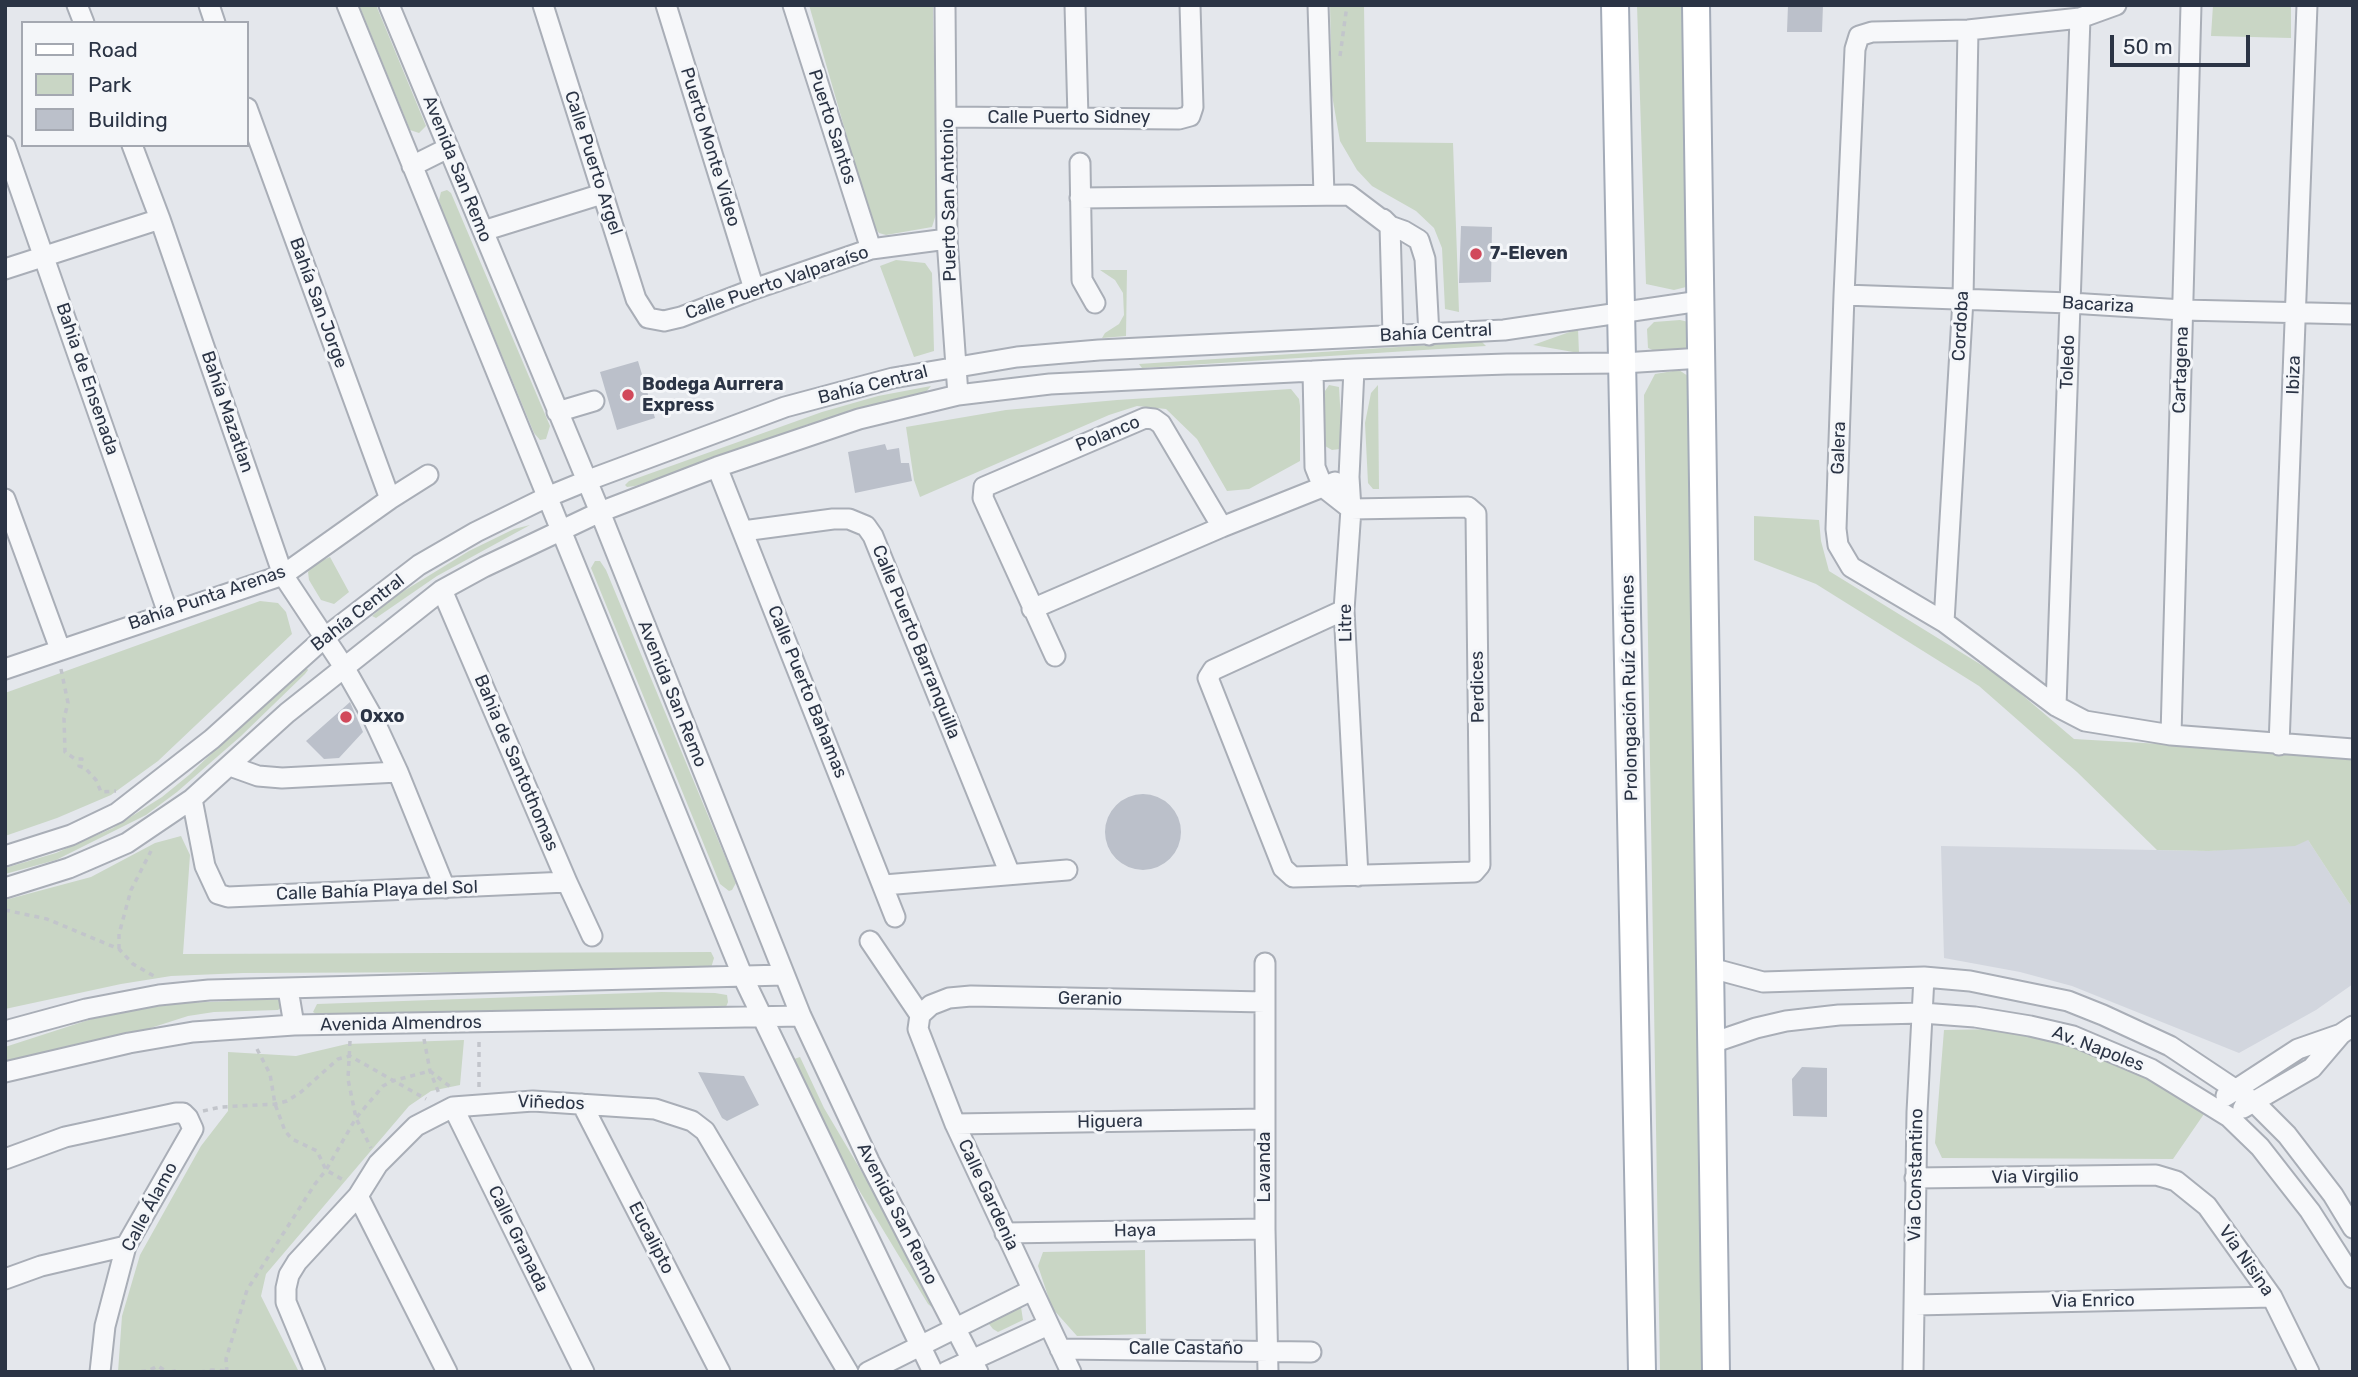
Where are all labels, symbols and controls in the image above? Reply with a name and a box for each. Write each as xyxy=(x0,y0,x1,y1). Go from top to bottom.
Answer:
legend xyxy=(21,21,248,147)
scale bar xyxy=(2113,21,2253,65)
text: 50 m xyxy=(2123,34,2173,59)
text: Road xyxy=(88,37,138,62)
street label: Puerto Monte Video xyxy=(676,65,744,229)
street label: Puerto Santos xyxy=(803,67,861,187)
text: Park xyxy=(88,72,132,97)
street label: Calle Puerto Argel xyxy=(560,88,626,238)
street label: Avenida San Remo xyxy=(418,93,496,245)
text: Building xyxy=(88,107,168,132)
street label: Calle Puerto Sidney xyxy=(987,107,1151,129)
street label: Puerto San Antonio xyxy=(937,118,961,282)
street label: Bahía San Jorge xyxy=(284,235,352,371)
street label: Calle Puerto Valparaíso xyxy=(682,241,872,325)
place label: 7-Eleven xyxy=(1490,243,1568,265)
marker: 7-Eleven xyxy=(1468,246,1484,262)
street label: Cordoba xyxy=(1948,290,1974,362)
street label: Bacariza xyxy=(2061,292,2135,318)
street label: Bahia de Ensenada xyxy=(51,300,123,458)
street label: Bahía Central xyxy=(1379,319,1493,347)
street label: Cartagena xyxy=(2169,326,2193,414)
street label: Toledo xyxy=(2056,334,2080,390)
street label: Bahía Mazatlan xyxy=(196,348,258,476)
street label: Ibiza xyxy=(2283,355,2305,395)
street label: Bahía Central xyxy=(816,361,930,409)
place label: Bodega Aurrera Express xyxy=(642,374,784,416)
marker: Bodega Aurrera Express xyxy=(620,387,636,403)
street label: Polanco xyxy=(1073,411,1143,457)
street label: Galera xyxy=(1827,421,1851,475)
street label: Calle Puerto Barranquilla xyxy=(867,542,965,742)
street label: Bahía Punta Arenas xyxy=(125,561,289,635)
street label: Bahía Central xyxy=(307,570,409,656)
street label: Prolongación Ruíz Cortines xyxy=(1617,575,1643,801)
street label: Calle Puerto Bahamas xyxy=(762,603,852,781)
street label: Litre xyxy=(1335,604,1357,642)
street label: Avenida San Remo xyxy=(633,618,711,770)
street label: Perdices xyxy=(1467,651,1489,723)
street label: Bahia de Santothomas xyxy=(469,672,563,854)
place label: Oxxo xyxy=(360,706,405,728)
marker: Oxxo xyxy=(338,709,354,725)
street label: Calle Bahía Playa del Sol xyxy=(276,877,478,905)
street label: Geranio xyxy=(1058,988,1122,1010)
street label: Avenida Almendros xyxy=(320,1012,482,1036)
street label: Av. Napoles xyxy=(2049,1022,2147,1076)
street label: Viñedos xyxy=(517,1091,585,1115)
street label: Via Constantino xyxy=(1904,1108,1928,1242)
street label: Higuera xyxy=(1077,1111,1143,1133)
street label: Lavanda xyxy=(1254,1132,1276,1202)
street label: Calle Gardenia xyxy=(953,1136,1023,1254)
street label: Avenida San Remo xyxy=(852,1140,942,1288)
street label: Calle Álamo xyxy=(117,1159,183,1255)
street label: Via Virgilio xyxy=(1991,1165,2079,1189)
street label: Calle Granada xyxy=(483,1182,553,1296)
street label: Eucalipto xyxy=(624,1198,678,1278)
street label: Haya xyxy=(1114,1220,1156,1242)
street label: Via Nisina xyxy=(2214,1221,2278,1301)
street label: Via Enrico xyxy=(2051,1289,2135,1313)
street label: Calle Castaño xyxy=(1129,1338,1243,1360)

